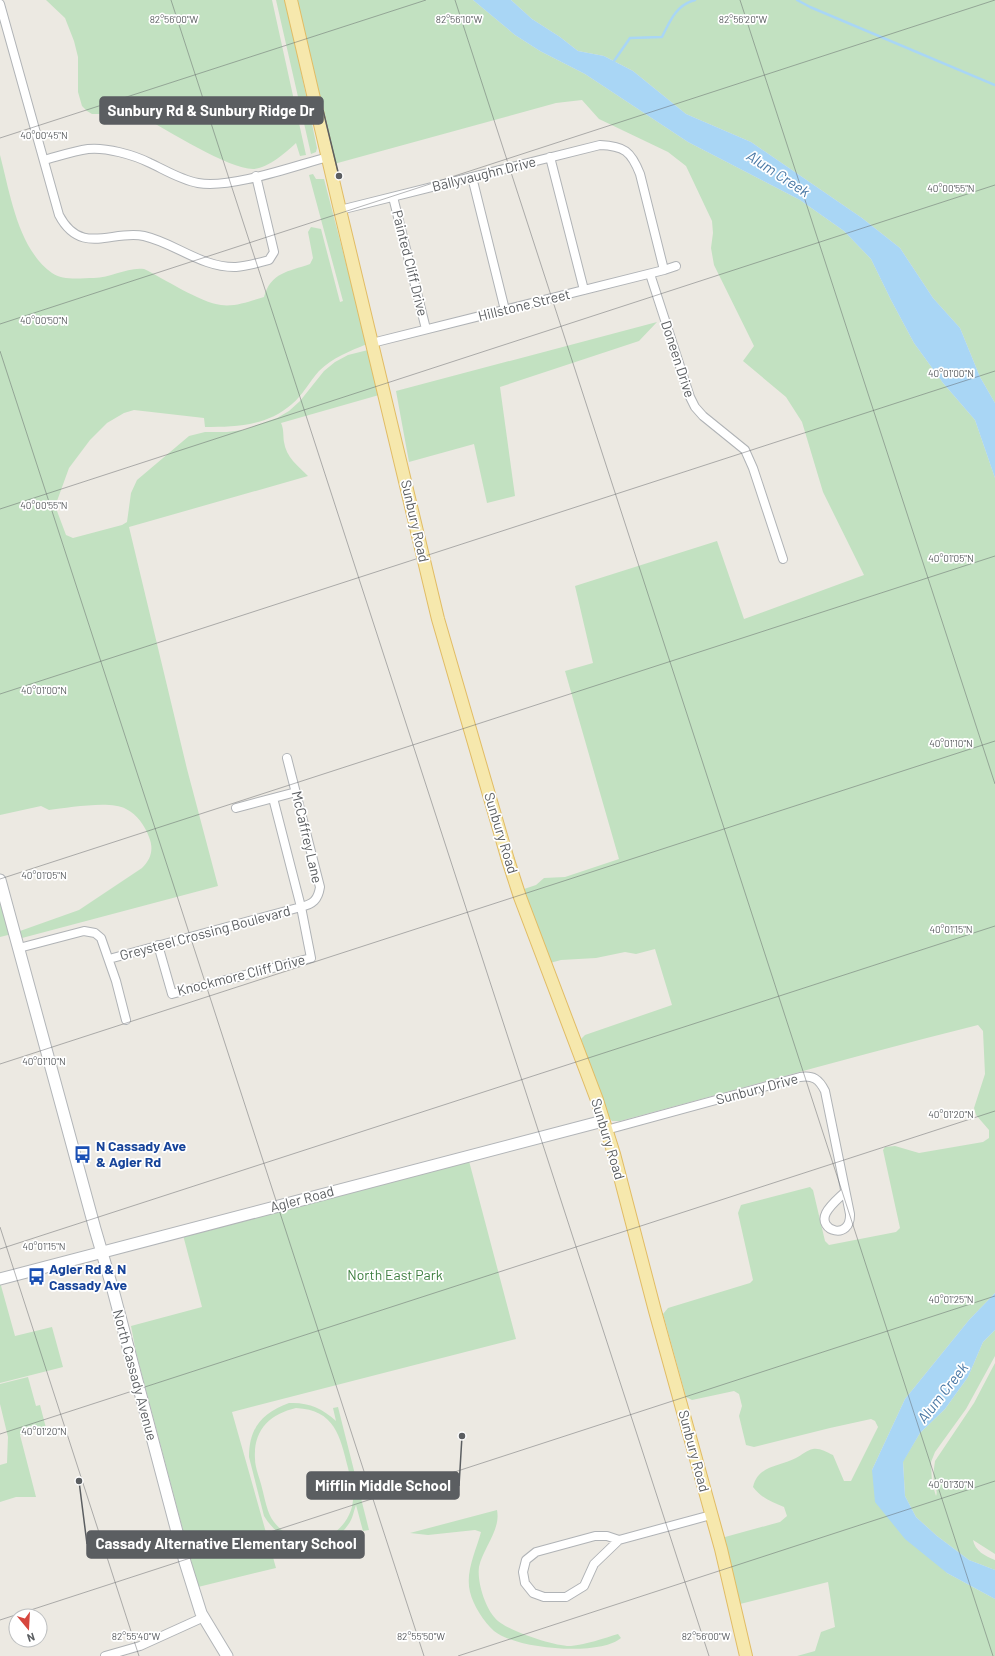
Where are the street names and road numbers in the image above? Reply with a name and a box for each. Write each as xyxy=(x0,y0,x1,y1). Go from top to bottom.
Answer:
street label: Ballyvaughn Drive xyxy=(430,152,538,195)
street label: Painted Cliff Drive xyxy=(389,208,432,318)
street label: Hillstone Street xyxy=(476,285,572,324)
street label: Doneen Drive xyxy=(658,318,699,400)
street label: Sunbury Road xyxy=(398,478,433,564)
street label: McCaffrey Lane xyxy=(289,789,326,885)
street label: Sunbury Road xyxy=(481,790,522,876)
street label: Greysteel Crossing Boulevard xyxy=(118,902,292,964)
street label: Knockmore Cliff Drive xyxy=(175,950,307,999)
street label: Sunbury Drive xyxy=(714,1069,800,1108)
street label: Sunbury Road xyxy=(588,1096,629,1182)
street label: Agler Road xyxy=(268,1182,336,1215)
street label: North Cassady Avenue xyxy=(110,1307,161,1442)
street label: Sunbury Road xyxy=(675,1408,714,1494)

